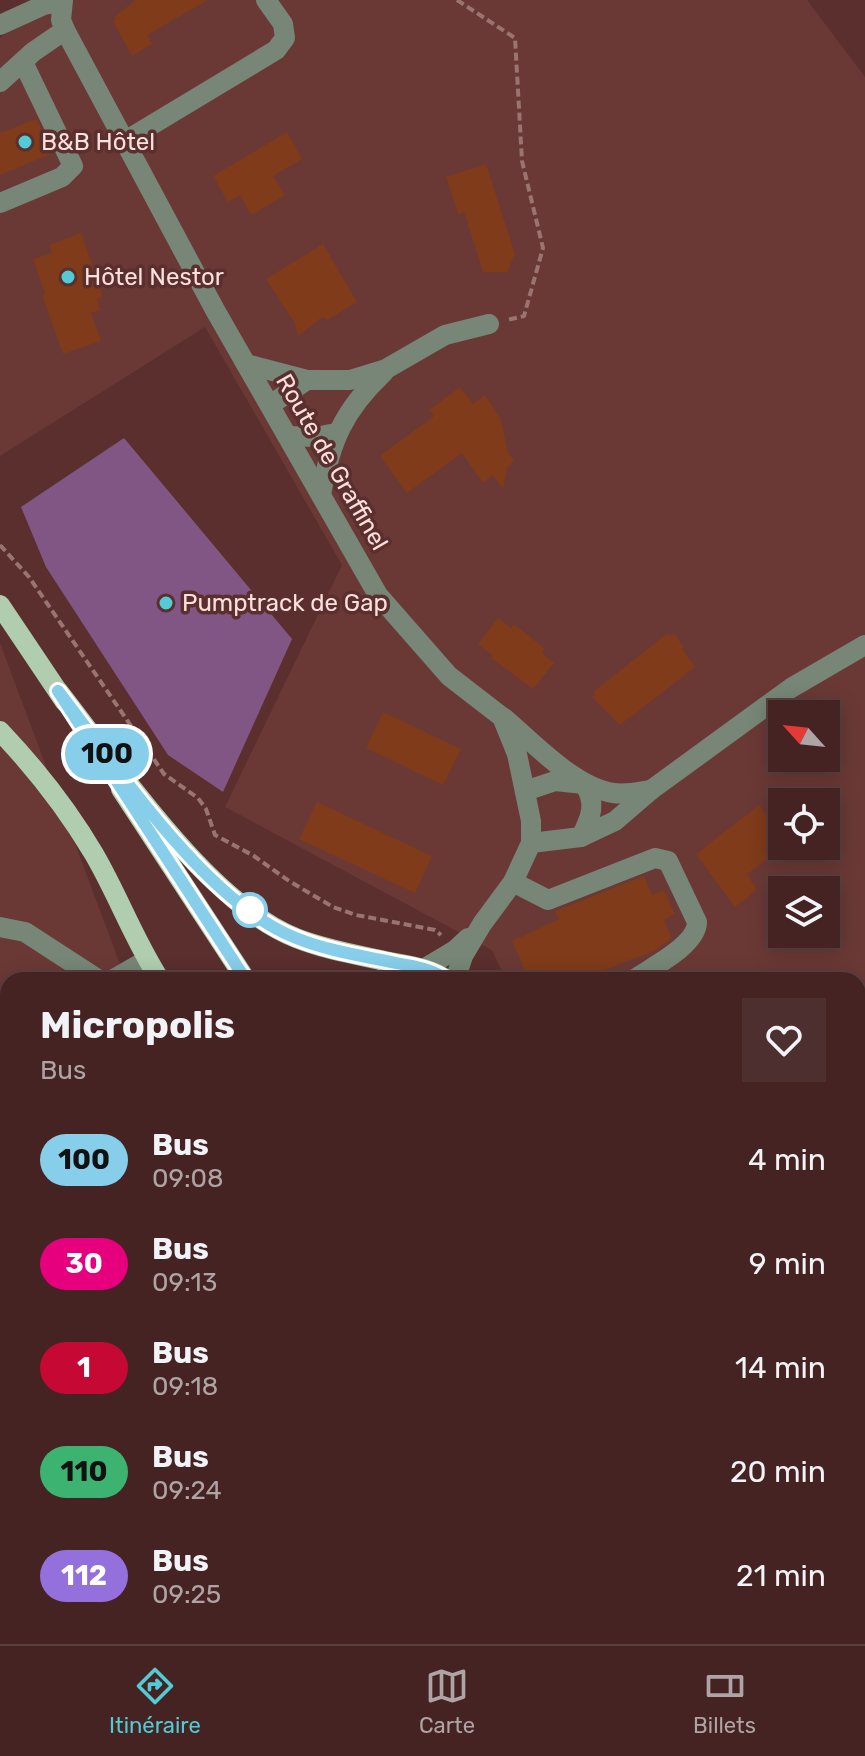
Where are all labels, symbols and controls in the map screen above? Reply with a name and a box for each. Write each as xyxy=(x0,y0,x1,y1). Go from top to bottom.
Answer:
place label: B&B Hôtel xyxy=(41,128,155,156)
marker: B&B Hôtel xyxy=(16,133,34,151)
place label: Hôtel Nestor xyxy=(84,263,224,291)
marker: Hôtel Nestor xyxy=(59,268,77,286)
street label: Route de Graffinel xyxy=(270,369,394,555)
place label: Pumptrack de Gap xyxy=(182,589,388,617)
marker: Pumptrack de Gap xyxy=(157,594,175,612)
north arrow xyxy=(768,700,840,772)
map controls xyxy=(768,700,840,948)
line badge: 100 xyxy=(61,728,153,780)
text: 100 xyxy=(81,737,133,770)
button: locate xyxy=(768,788,840,860)
button: layers xyxy=(768,876,840,948)
unlabelled marker xyxy=(233,893,267,927)
button: heart xyxy=(742,998,826,1082)
text: Micropolis xyxy=(40,1002,235,1048)
text: Bus xyxy=(40,1055,86,1086)
text: Bus xyxy=(152,1127,209,1163)
text: 4 min xyxy=(748,1142,826,1178)
text: 100 xyxy=(58,1143,110,1176)
text: 09:08 xyxy=(152,1163,224,1194)
text: Bus xyxy=(152,1231,209,1267)
text: 9 min xyxy=(749,1246,826,1282)
text: 30 xyxy=(65,1247,103,1280)
text: 09:13 xyxy=(152,1267,217,1298)
text: Bus xyxy=(152,1335,209,1371)
text: 14 min xyxy=(735,1350,826,1386)
text: 1 xyxy=(77,1351,91,1384)
text: 09:18 xyxy=(152,1371,218,1402)
text: Bus xyxy=(152,1439,209,1475)
text: 20 min xyxy=(730,1454,826,1490)
text: 110 xyxy=(61,1455,107,1488)
text: 09:24 xyxy=(152,1475,222,1506)
text: Bus xyxy=(152,1543,209,1579)
text: 21 min xyxy=(736,1558,826,1594)
text: 112 xyxy=(61,1559,107,1592)
text: 09:25 xyxy=(152,1579,221,1610)
tab: Itinéraire xyxy=(109,1664,201,1739)
tab: Carte xyxy=(419,1664,475,1739)
tab: Billets xyxy=(693,1664,756,1739)

